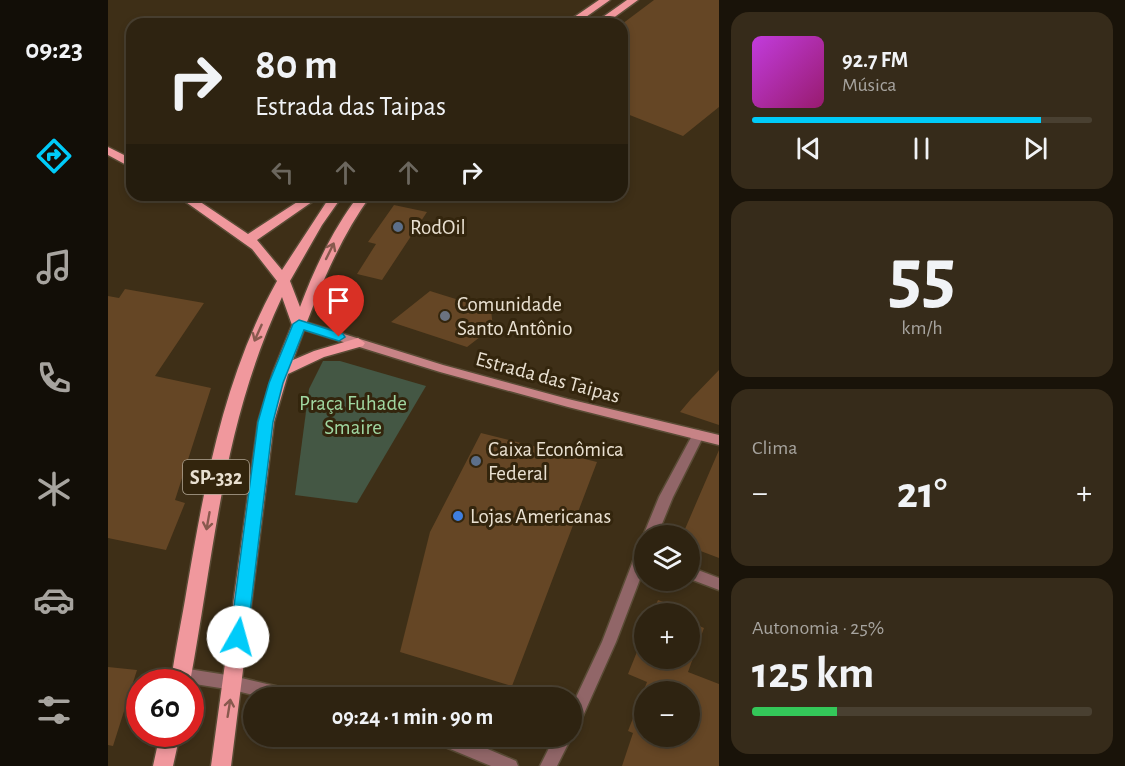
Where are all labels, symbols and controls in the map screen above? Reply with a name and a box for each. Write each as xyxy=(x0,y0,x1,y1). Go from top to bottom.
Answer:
text: 09:23 xyxy=(25,36,83,63)
icon: right xyxy=(156,42,234,120)
text: 80 m xyxy=(255,44,338,86)
text: 92.7 FM xyxy=(842,49,908,71)
text: Música xyxy=(842,75,897,95)
text: Estrada das Taipas xyxy=(255,93,446,120)
icon: previous xyxy=(792,132,825,165)
icon: pause xyxy=(905,132,938,165)
icon: next xyxy=(1019,132,1052,165)
icon: directions xyxy=(33,135,75,177)
icon: left xyxy=(266,156,299,189)
icon: ahead xyxy=(329,156,362,189)
icon: ahead xyxy=(392,156,425,189)
icon: right xyxy=(455,156,488,189)
place label: RodOil xyxy=(410,217,466,238)
marker: RodOil xyxy=(391,220,405,234)
text: 55 xyxy=(888,238,956,316)
one-way arrow xyxy=(325,243,337,261)
icon: music xyxy=(33,246,75,288)
pin xyxy=(313,275,364,337)
icon: arrive xyxy=(322,284,355,317)
place label: Comunidade Santo Antônio xyxy=(457,294,573,339)
marker: Comunidade Santo Antônio xyxy=(438,309,452,323)
text: km/h xyxy=(901,318,943,338)
one-way arrow xyxy=(252,323,263,341)
street label: Estrada das Taipas xyxy=(473,348,622,407)
icon: phone xyxy=(33,357,75,399)
park label: Praça Fuhade Smaire xyxy=(299,393,407,438)
text: Clima xyxy=(752,438,797,458)
place label: Caixa Econômica Federal xyxy=(488,439,624,484)
marker: Caixa Econômica Federal xyxy=(469,454,483,468)
road number: SP-332 xyxy=(183,460,249,494)
icon: climate xyxy=(33,468,75,510)
text: 21° xyxy=(897,471,947,516)
text: − xyxy=(752,477,768,510)
text: + xyxy=(1076,477,1092,510)
place label: Lojas Americanas xyxy=(470,506,611,527)
marker: Lojas Americanas xyxy=(451,509,465,523)
one-way arrow xyxy=(203,510,214,530)
map controls xyxy=(634,525,700,747)
button: layers xyxy=(634,525,700,591)
icon: car xyxy=(33,579,75,621)
button: + xyxy=(634,603,700,669)
position arrow xyxy=(206,605,270,669)
text: Autonomia · 25% xyxy=(752,618,884,638)
text: 125 km xyxy=(752,651,874,696)
speed limit sign: 60 xyxy=(126,669,204,747)
button: − xyxy=(634,681,700,747)
icon: filters xyxy=(33,689,75,731)
one-way arrow xyxy=(223,699,234,718)
text: 09:24 · 1 min · 90 m xyxy=(332,706,493,728)

